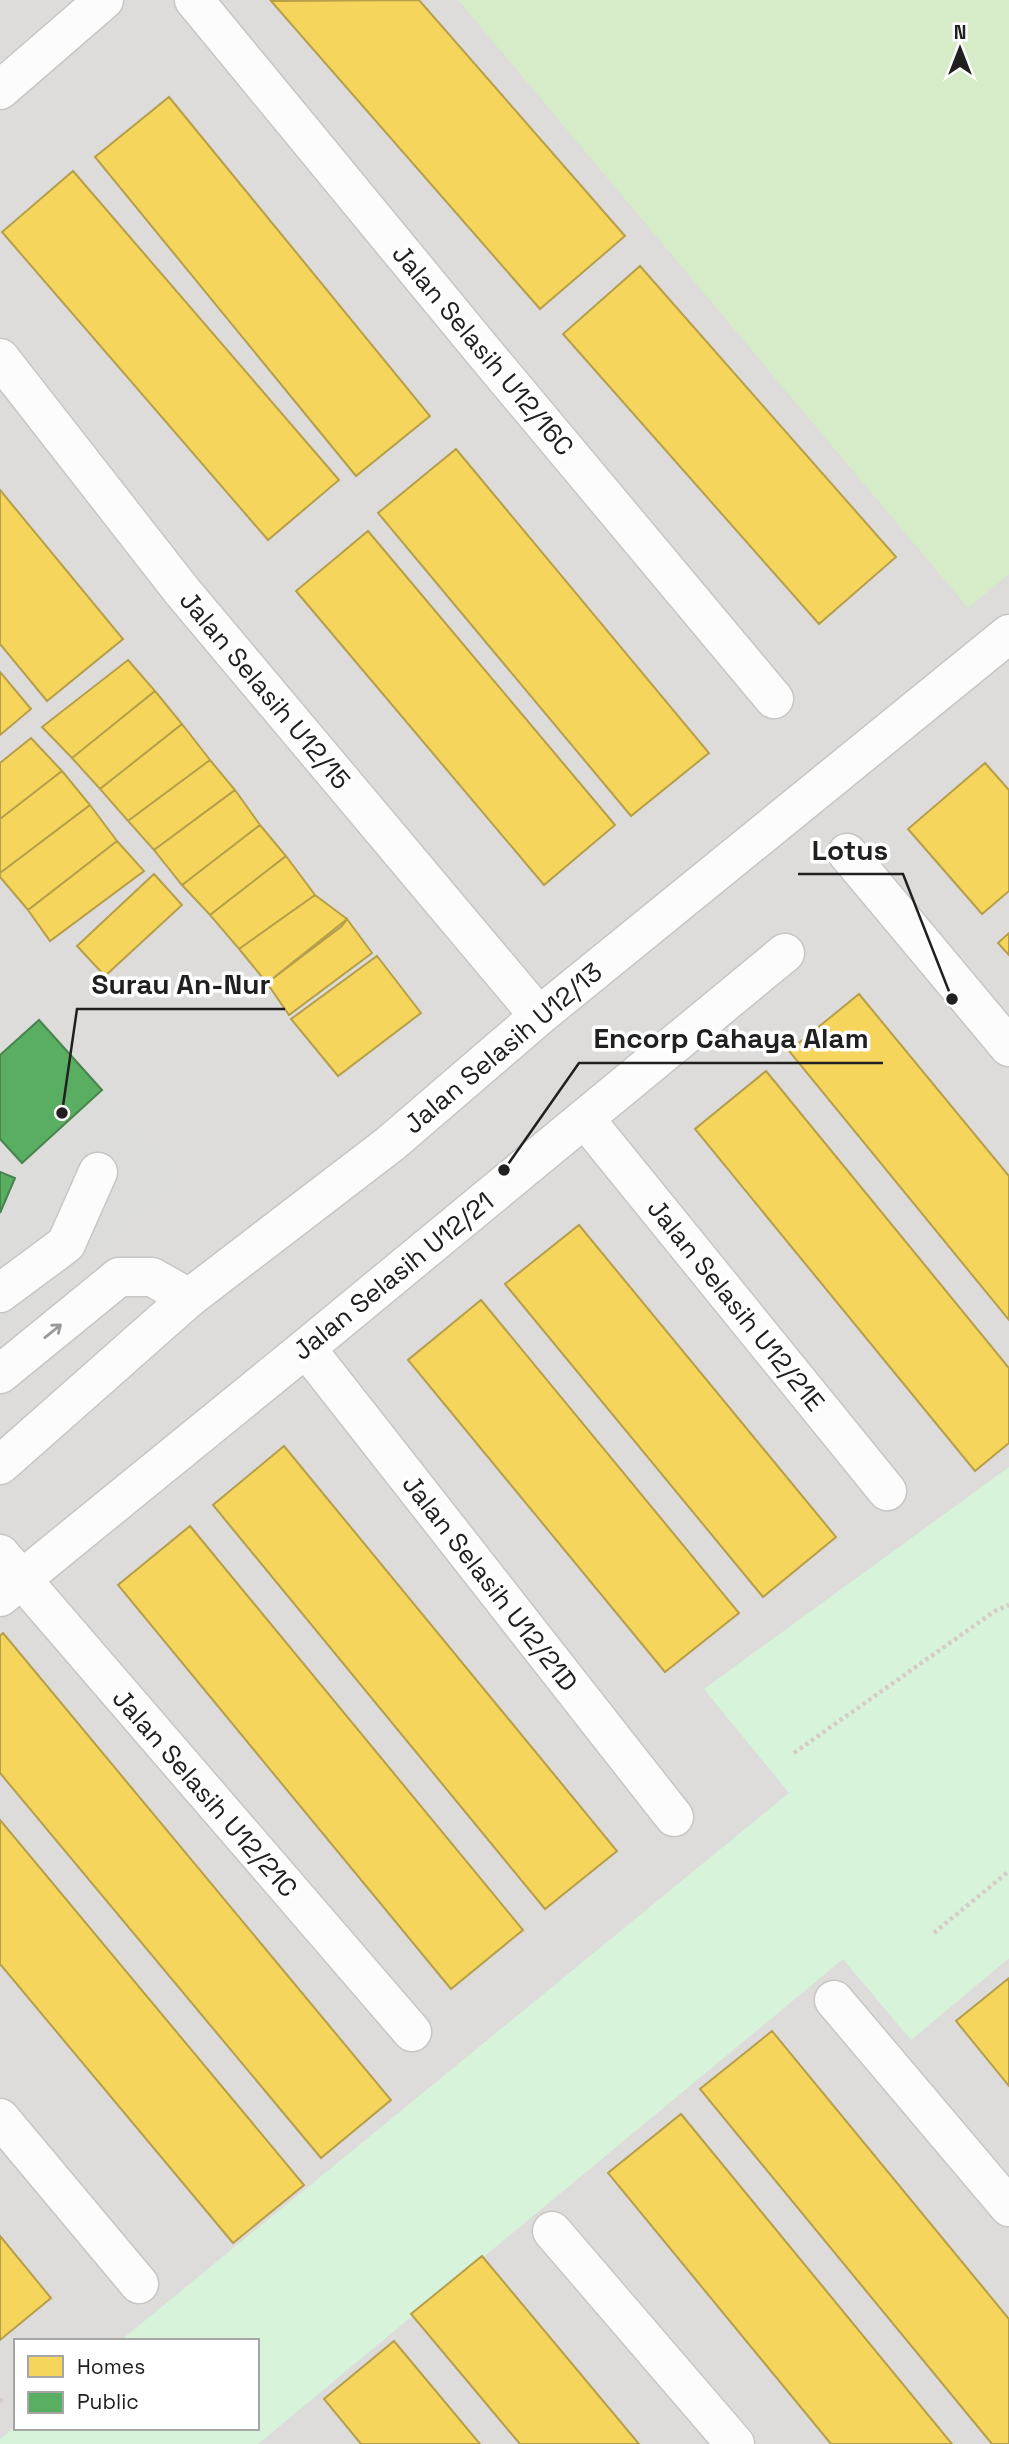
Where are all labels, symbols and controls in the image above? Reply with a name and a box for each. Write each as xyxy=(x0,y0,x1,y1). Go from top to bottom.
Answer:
north arrow xyxy=(925,14,995,84)
text: N xyxy=(954,20,966,45)
street label: Jalan Selasih U12/16C xyxy=(385,237,581,463)
street label: Jalan Selasih U12/15 xyxy=(172,584,358,796)
callout: Lotus xyxy=(798,825,903,874)
text: Lotus xyxy=(812,832,888,868)
street label: Jalan Selasih U12/13 xyxy=(397,955,609,1141)
callout: Surau An-Nur xyxy=(77,960,285,1009)
text: Surau An-Nur xyxy=(92,966,270,1002)
callout: Encorp Cahaya Alam xyxy=(579,1014,883,1063)
text: Encorp Cahaya Alam xyxy=(593,1020,869,1056)
street label: Jalan Selasih U12/21 xyxy=(286,1184,500,1368)
street label: Jalan Selasih U12/21E xyxy=(640,1192,832,1418)
one-way arrow xyxy=(43,1323,61,1338)
street label: Jalan Selasih U12/21D xyxy=(395,1468,585,1698)
street label: Jalan Selasih U12/21C xyxy=(105,1682,305,1904)
legend xyxy=(14,2339,259,2430)
text: Homes xyxy=(77,2353,145,2380)
text: Public xyxy=(77,2388,139,2415)

